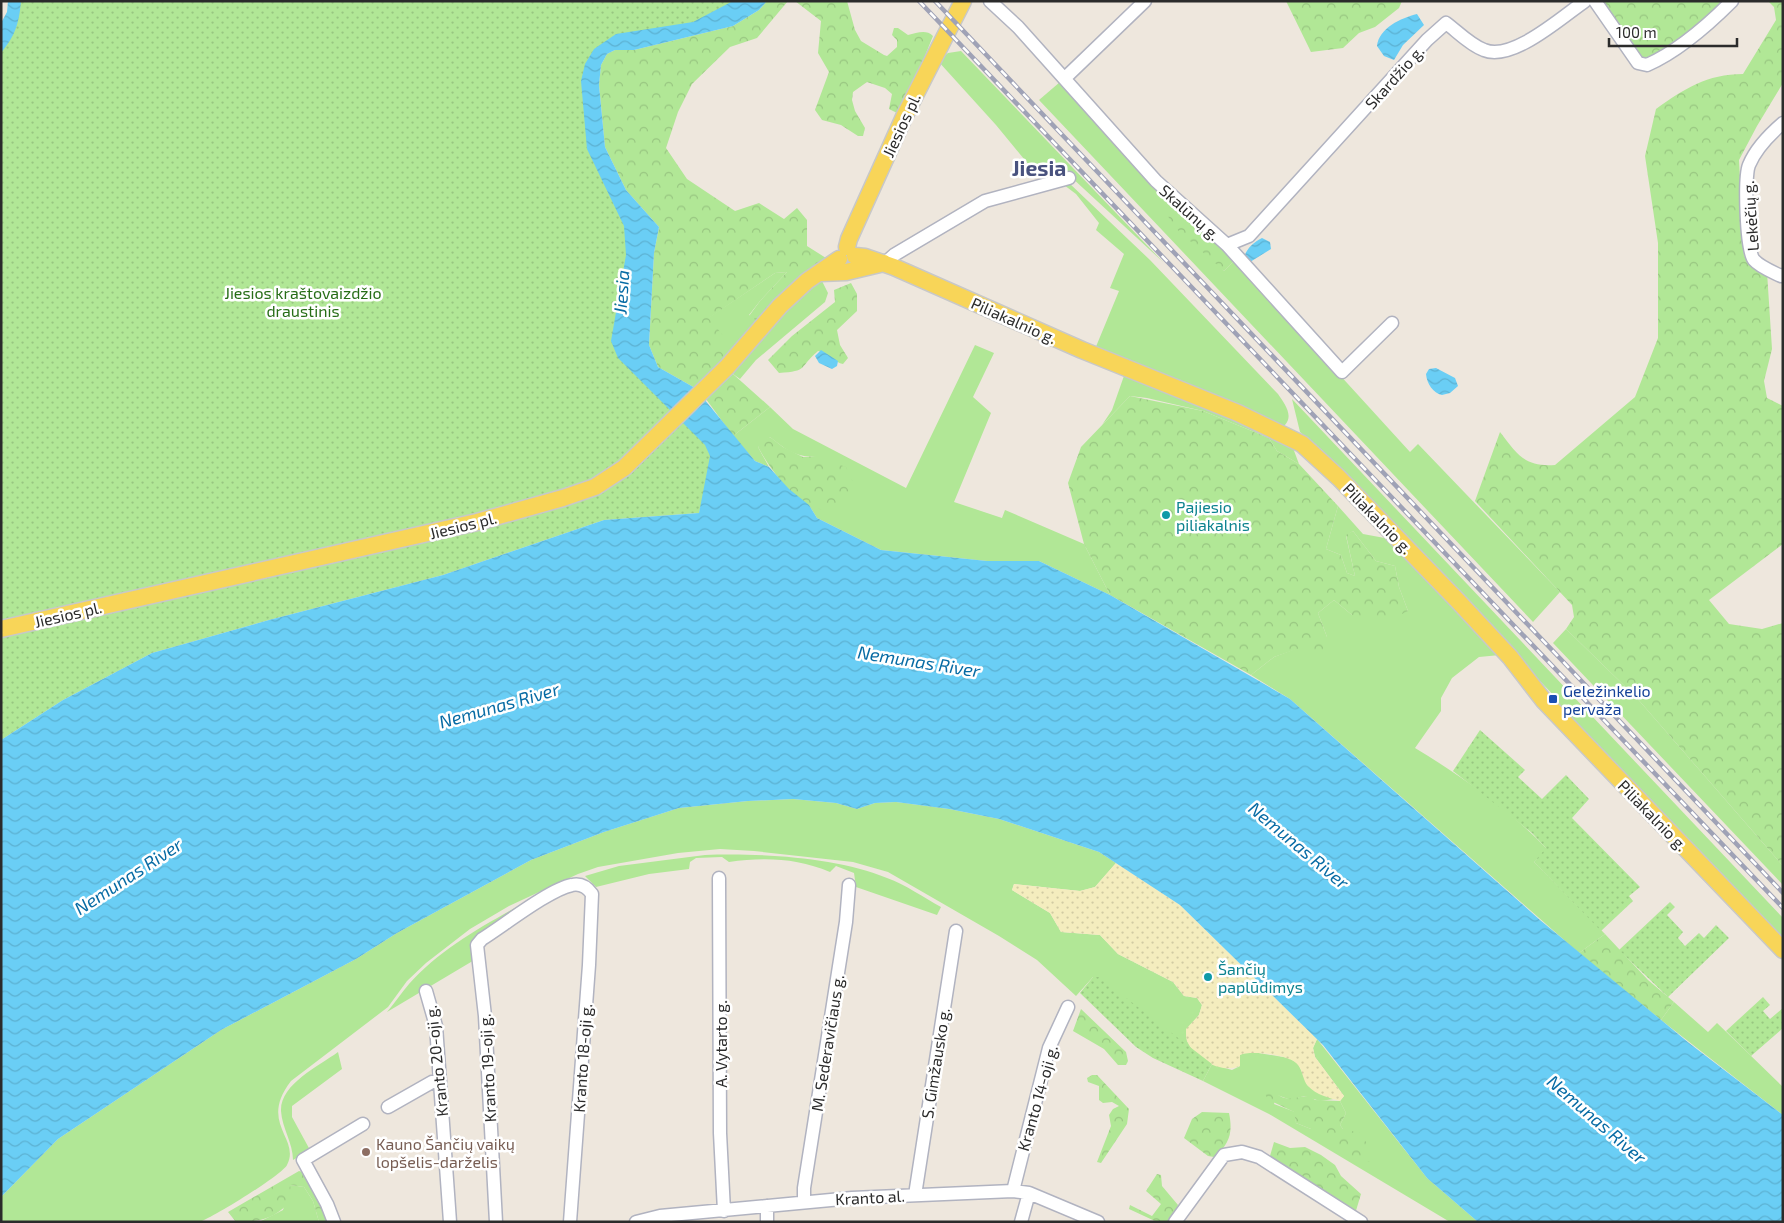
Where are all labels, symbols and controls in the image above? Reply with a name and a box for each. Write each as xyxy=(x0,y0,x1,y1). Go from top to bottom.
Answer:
scale bar xyxy=(1609,15,1736,47)
text: 100 m xyxy=(1616,23,1657,41)
street label: Skardžio g. xyxy=(1361,41,1427,113)
street label: Jiesios pl. xyxy=(878,90,924,160)
district label: Jiesia xyxy=(1012,155,1066,180)
street label: Skalūnų g. xyxy=(1156,180,1224,244)
street label: Lekėčių g. xyxy=(1738,180,1762,252)
water label: Jiesia xyxy=(608,269,634,316)
park label: Jiesios kraštovaizdžio draustinis xyxy=(224,283,382,320)
street label: Piliakalnio g. xyxy=(969,293,1059,347)
street label: Piliakalnio g. xyxy=(1340,479,1416,557)
place label: Pajiesio piliakalnis xyxy=(1176,497,1250,534)
street label: Jiesios pl. xyxy=(427,507,499,543)
marker: Pajiesio piliakalnis xyxy=(1160,509,1172,521)
street label: Jiesios pl. xyxy=(32,597,104,631)
water label: Nemunas River xyxy=(856,640,983,682)
water label: Nemunas River xyxy=(436,677,562,733)
place label: Geležinkelio pervaža xyxy=(1563,681,1651,718)
marker: Geležinkelio pervaža xyxy=(1547,693,1559,705)
street label: Piliakalnio g. xyxy=(1615,776,1691,854)
water label: Nemunas River xyxy=(1244,797,1354,894)
water label: Nemunas River xyxy=(70,833,187,919)
place label: Šančių paplūdimys xyxy=(1218,959,1303,996)
marker: Šančių paplūdimys xyxy=(1202,971,1214,983)
street label: M. Sederavičiaus g. xyxy=(807,973,847,1113)
street label: A. Vytarto g. xyxy=(711,1000,730,1088)
street label: Kranto 18-oji g. xyxy=(569,1003,596,1113)
street label: Kranto 20-oji g. xyxy=(421,1004,452,1118)
street label: S. Gimžausko g. xyxy=(917,1006,953,1120)
street label: Kranto 19-oji g. xyxy=(475,1013,500,1123)
street label: Kranto 14-oji g. xyxy=(1013,1043,1062,1153)
water label: Nemunas River xyxy=(1543,1070,1652,1169)
place label: Kauno Šančių vaikų lopšelis-darželis xyxy=(376,1134,515,1171)
marker: Kauno Šančių vaikų lopšelis-darželis xyxy=(360,1146,372,1158)
street label: Kranto al. xyxy=(835,1186,905,1208)

